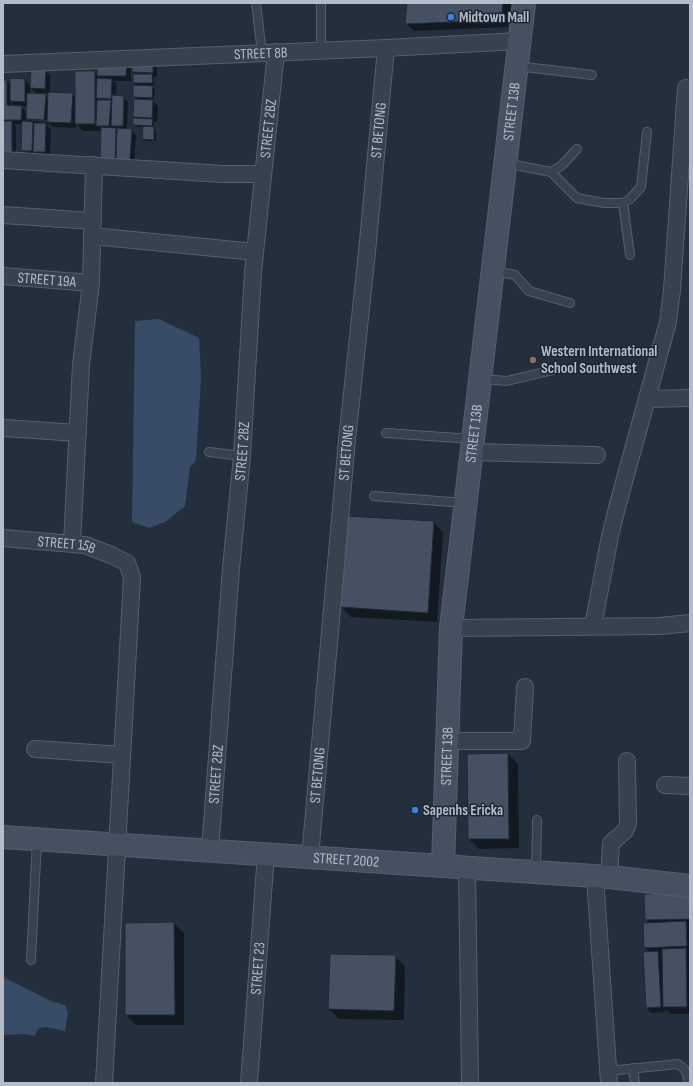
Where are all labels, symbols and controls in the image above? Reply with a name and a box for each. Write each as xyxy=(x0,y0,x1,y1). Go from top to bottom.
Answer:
place label: Midtown Mall xyxy=(459,8,529,27)
marker: Midtown Mall xyxy=(446,12,456,22)
street label: STREET 8B xyxy=(234,43,288,64)
street label: STREET 13B xyxy=(498,81,524,142)
street label: STREET 2BZ xyxy=(255,98,281,159)
street label: ST BETONG xyxy=(366,101,390,159)
street label: STREET 19A xyxy=(17,268,77,291)
place label: Western International School Southwest xyxy=(541,342,657,378)
marker: Western International School Southwest xyxy=(528,355,538,365)
street label: STREET 13B xyxy=(461,403,487,464)
street label: STREET 2BZ xyxy=(230,421,254,482)
street label: ST BETONG xyxy=(334,424,358,481)
street label: STREET 15B xyxy=(37,532,99,558)
street label: STREET 13B xyxy=(436,726,457,786)
street label: STREET 2BZ xyxy=(204,744,227,804)
street label: ST BETONG xyxy=(305,747,329,804)
place label: Sapenhs Ericka xyxy=(423,801,503,820)
marker: Sapenhs Ericka xyxy=(410,805,420,815)
street label: STREET 2002 xyxy=(313,848,380,871)
street label: STREET 23 xyxy=(246,941,269,995)

